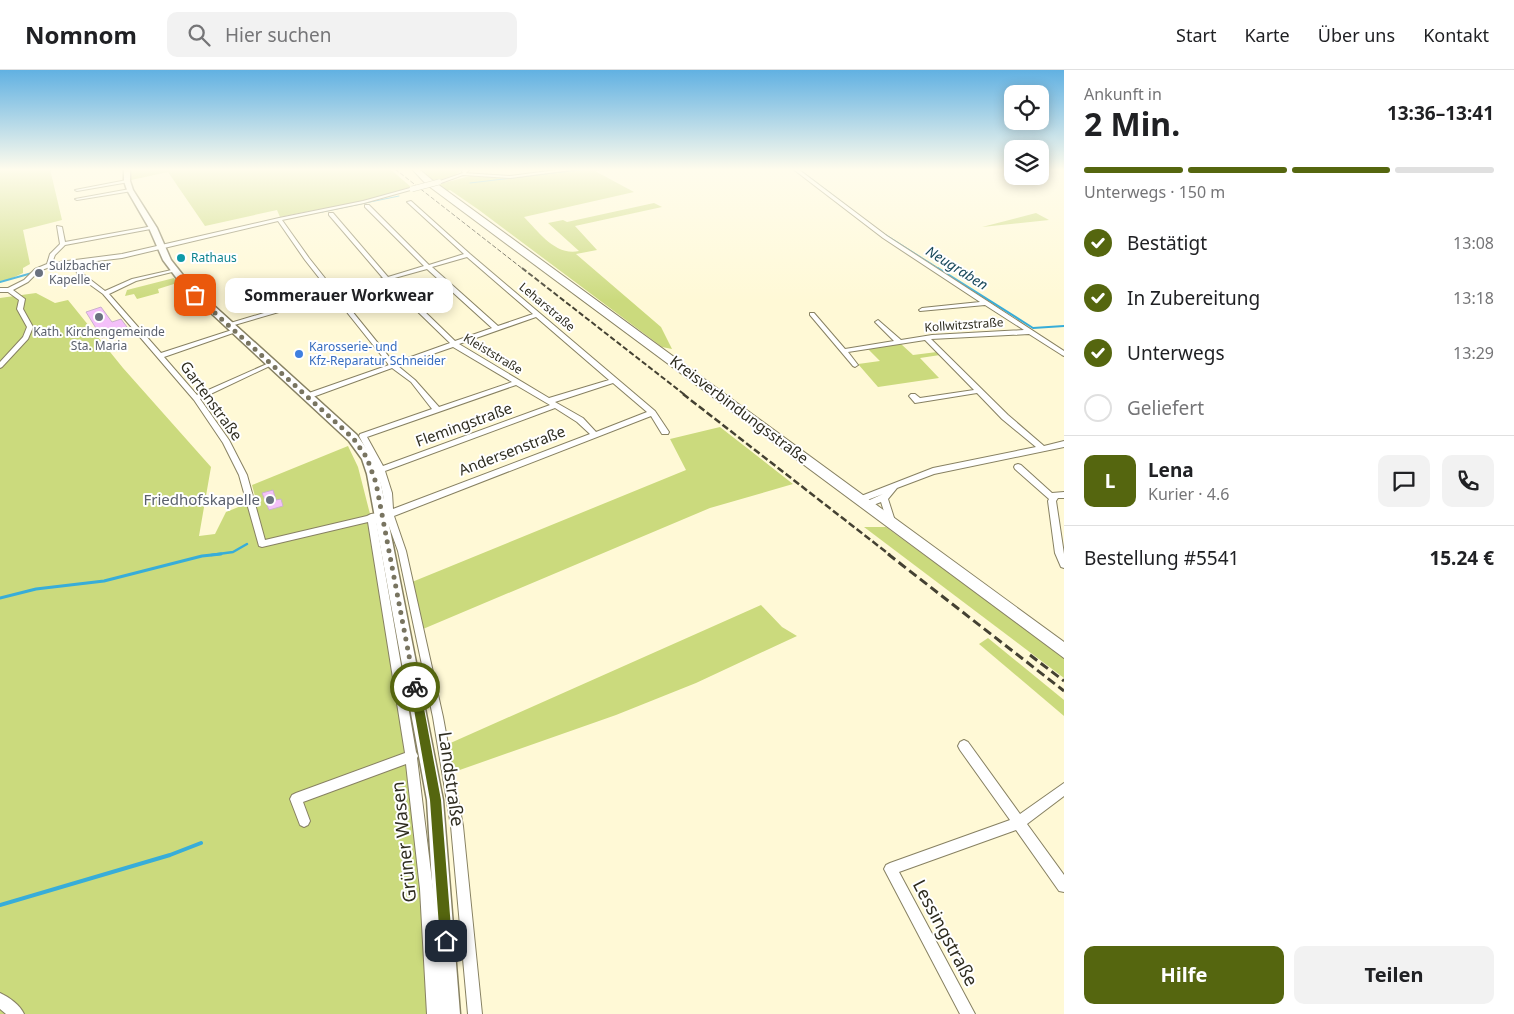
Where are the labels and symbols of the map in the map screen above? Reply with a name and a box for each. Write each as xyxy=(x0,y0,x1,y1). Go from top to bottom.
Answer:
water label: Neugraben xyxy=(923,241,992,294)
place label: Rathaus xyxy=(191,249,237,266)
marker: Rathaus xyxy=(175,252,187,264)
place label: Sulzbacher Kapelle xyxy=(49,257,111,288)
marker: Sulzbacher Kapelle xyxy=(33,267,45,279)
pin xyxy=(174,274,216,316)
callout: Sommerauer Workwear xyxy=(225,278,452,312)
street label: Leharstraße xyxy=(516,278,579,335)
marker: Kath. Kirchengemeinde Sta. Maria xyxy=(93,311,105,323)
street label: Kollwitzstraße xyxy=(924,313,1004,336)
place label: Kath. Kirchengemeinde Sta. Maria xyxy=(33,323,165,354)
street label: Kleiststraße xyxy=(460,329,526,378)
place label: Karosserie- und Kfz-Reparatur Schneider xyxy=(309,338,446,369)
marker: Karosserie- und Kfz-Reparatur Schneider xyxy=(293,348,305,360)
street label: Kreisverbindungsstraße xyxy=(666,351,813,468)
street label: Gartenstraße xyxy=(176,357,247,444)
street label: Flemingstraße xyxy=(413,397,515,451)
street label: Andersenstraße xyxy=(456,421,568,480)
place label: Friedhofskapelle xyxy=(143,489,260,509)
marker: Friedhofskapelle xyxy=(264,494,276,506)
courier xyxy=(390,662,440,712)
street label: Landstraße xyxy=(433,730,471,828)
street label: Grüner Wasen xyxy=(385,780,421,904)
street label: Lessingstraße xyxy=(908,875,984,990)
pin xyxy=(425,920,467,962)

